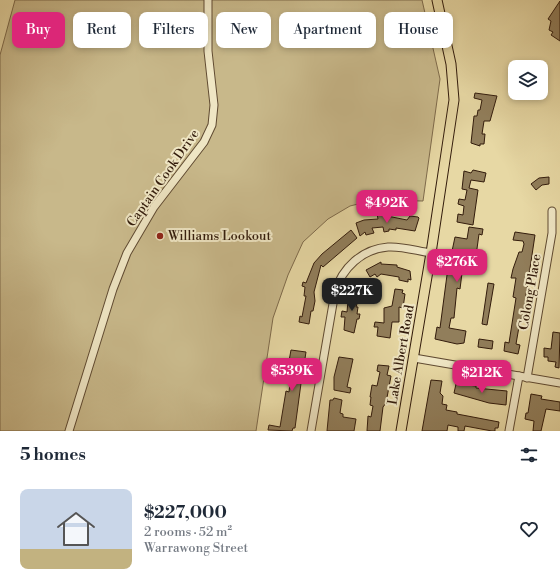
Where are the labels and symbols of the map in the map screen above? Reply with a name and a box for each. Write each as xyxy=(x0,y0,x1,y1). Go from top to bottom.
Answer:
street label: Captain Cook Drive xyxy=(123,126,203,230)
pin: $492K xyxy=(359,190,415,224)
place label: Williams Lookout xyxy=(167,228,272,244)
marker: Williams Lookout xyxy=(155,231,165,241)
pin: $276K xyxy=(429,249,485,283)
street label: Colong Place xyxy=(515,252,545,331)
pin: $227K xyxy=(324,278,380,312)
street label: Lake Albert Road xyxy=(384,303,418,406)
pin: $539K xyxy=(264,358,320,392)
pin: $212K xyxy=(454,360,510,394)

